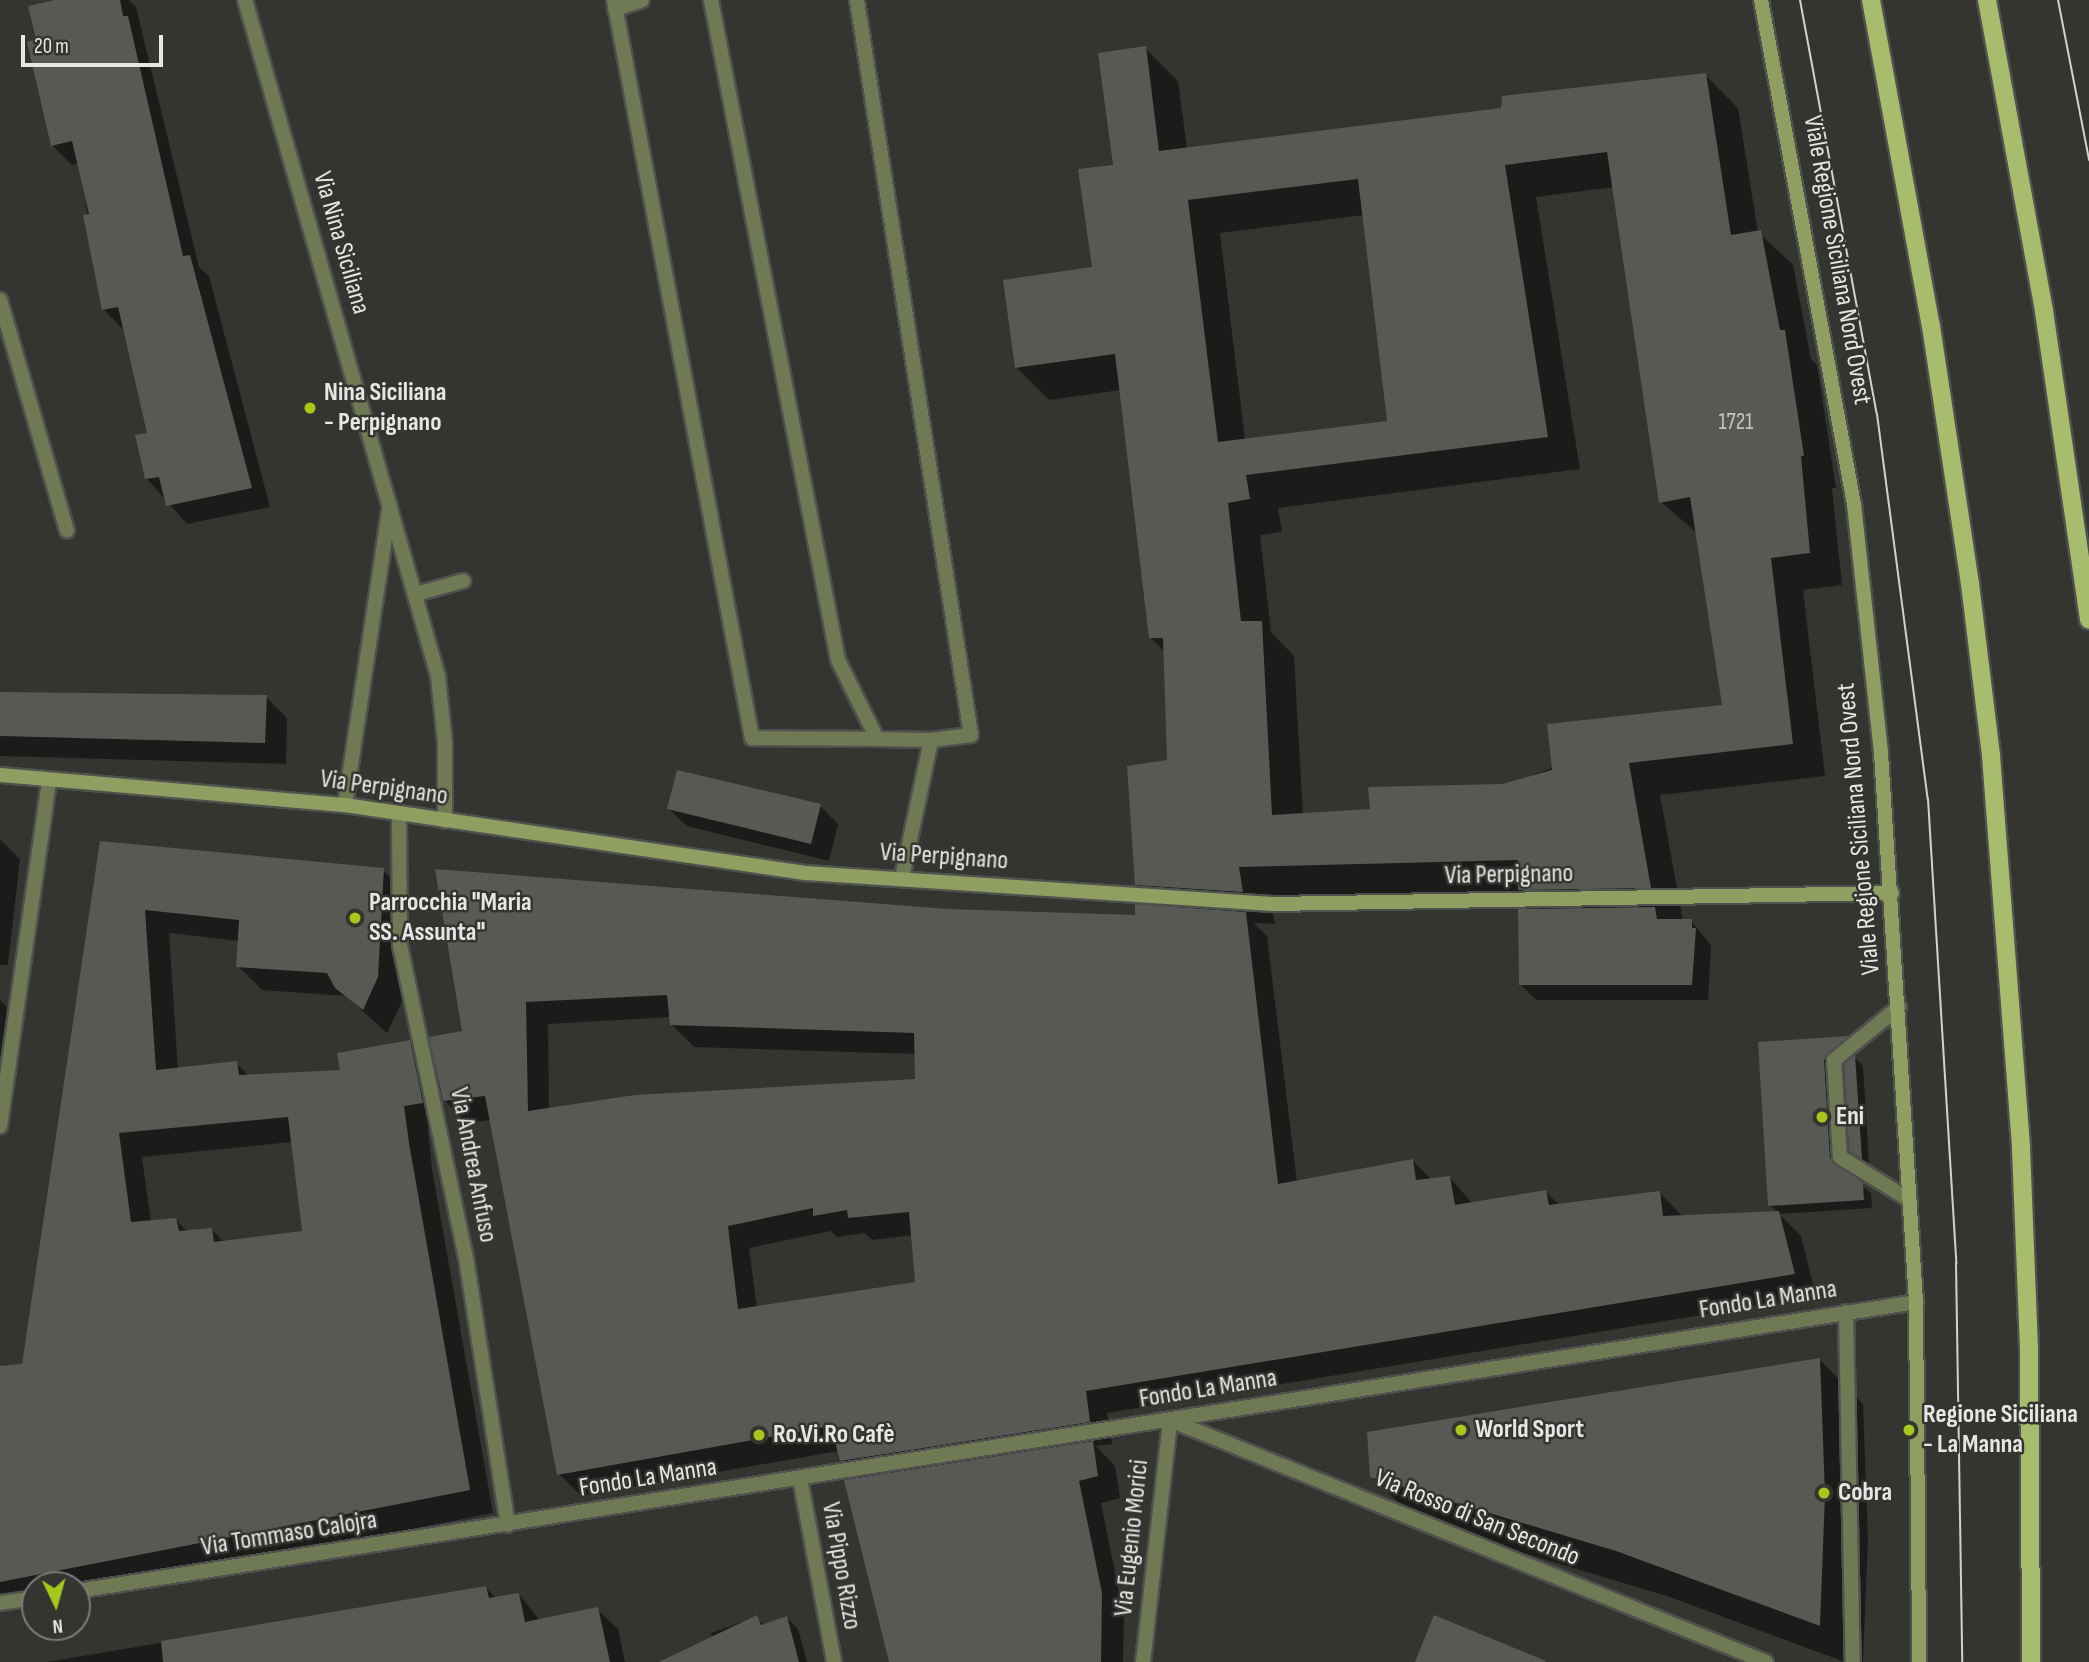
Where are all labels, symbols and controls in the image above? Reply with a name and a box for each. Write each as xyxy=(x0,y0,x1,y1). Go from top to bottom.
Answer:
scale bar xyxy=(24,21,166,65)
text: 20 m xyxy=(34,34,69,59)
street label: Viale Regione Siciliana Nord Ovest xyxy=(1796,113,1878,407)
street label: Via Nina Siciliana xyxy=(306,168,376,318)
place label: Nina Siciliana - Perpignano xyxy=(324,377,446,438)
marker: Nina Siciliana - Perpignano xyxy=(302,400,318,416)
house number: 1721 xyxy=(1719,408,1753,436)
street label: Viale Regione Siciliana Nord Ovest xyxy=(1831,682,1887,976)
street label: Via Perpignano xyxy=(318,764,450,812)
street label: Via Perpignano xyxy=(879,837,1009,877)
street label: Via Perpignano xyxy=(1444,858,1574,892)
place label: Parrocchia "Maria SS. Assunta" xyxy=(369,887,532,948)
marker: Parrocchia "Maria SS. Assunta" xyxy=(347,910,363,926)
street label: Via Andrea Anfuso xyxy=(443,1085,503,1245)
place label: Eni xyxy=(1836,1101,1864,1133)
marker: Eni xyxy=(1814,1109,1830,1125)
street label: Fondo La Manna xyxy=(1697,1274,1839,1326)
street label: Fondo La Manna xyxy=(1137,1363,1279,1415)
place label: Regione Siciliana - La Manna xyxy=(1923,1399,2078,1460)
place label: World Sport xyxy=(1475,1414,1584,1446)
place label: Ro.Vi.Ro Cafè xyxy=(773,1419,895,1451)
marker: World Sport xyxy=(1453,1422,1469,1438)
marker: Regione Siciliana - La Manna xyxy=(1901,1422,1917,1438)
marker: Ro.Vi.Ro Cafè xyxy=(751,1427,767,1443)
street label: Fondo La Manna xyxy=(577,1452,719,1504)
street label: Via Eugenio Morici xyxy=(1108,1458,1156,1618)
street label: Via Rosso di San Secondo xyxy=(1370,1463,1584,1573)
place label: Cobra xyxy=(1838,1477,1892,1509)
marker: Cobra xyxy=(1816,1485,1832,1501)
street label: Via Pippo Rizzo xyxy=(814,1500,868,1632)
street label: Via Tommaso Calojra xyxy=(199,1505,379,1563)
north arrow xyxy=(21,1571,91,1641)
text: N xyxy=(52,1614,64,1637)

